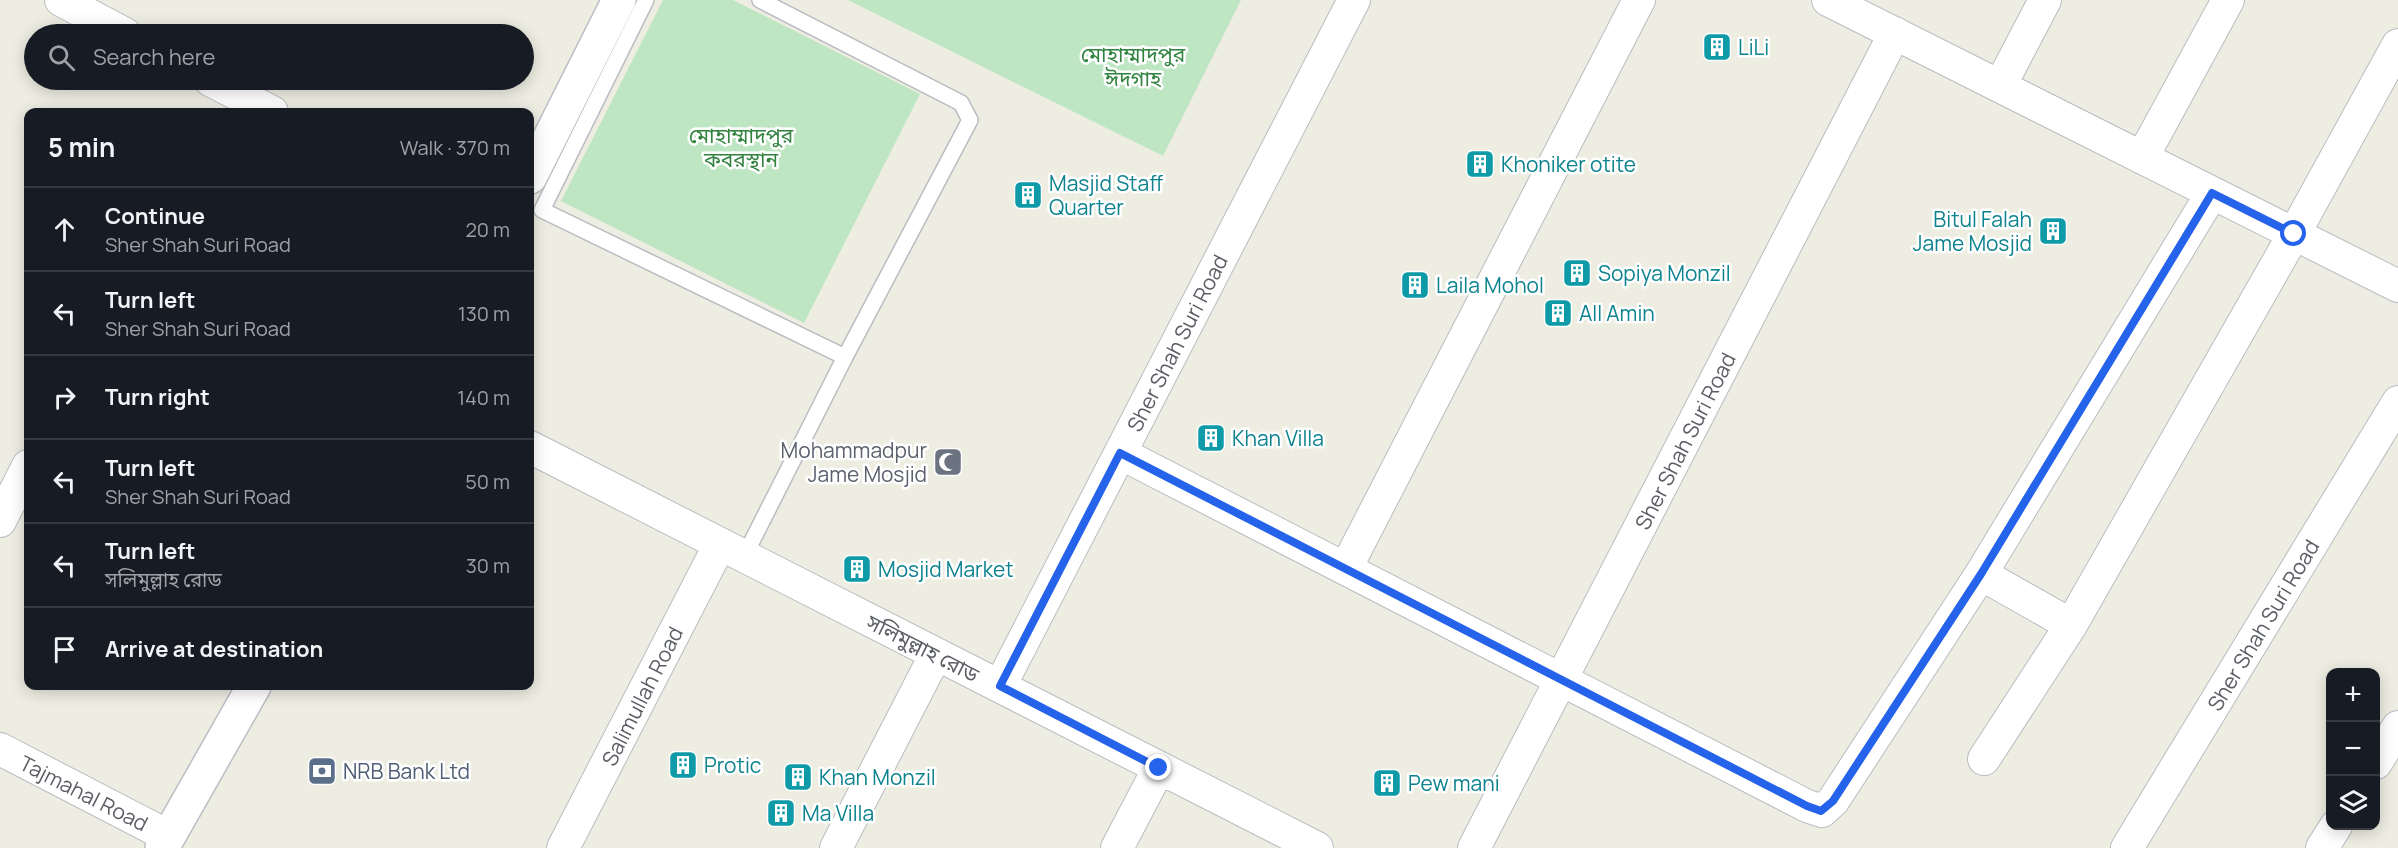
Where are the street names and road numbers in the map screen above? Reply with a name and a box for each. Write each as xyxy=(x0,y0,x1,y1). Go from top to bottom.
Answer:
street label: Sher Shah Suri Road xyxy=(1120,250,1234,436)
street label: Sher Shah Suri Road xyxy=(1628,348,1742,534)
street label: Sher Shah Suri Road xyxy=(2201,534,2325,716)
street label: সলিমুল্লাহ রোড xyxy=(861,607,985,689)
street label: Salimullah Road xyxy=(595,622,689,770)
street label: Tajmahal Road xyxy=(15,749,153,837)

